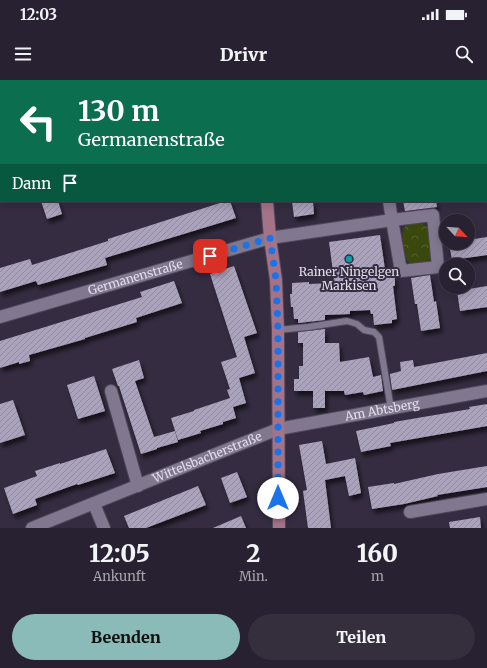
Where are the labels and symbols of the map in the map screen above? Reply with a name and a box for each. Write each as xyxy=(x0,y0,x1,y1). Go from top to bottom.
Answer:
north arrow xyxy=(439,214,475,250)
pin xyxy=(193,239,227,273)
marker: Rainer Ningelgen Markisen xyxy=(344,254,354,264)
street label: Germanenstraße xyxy=(86,256,184,298)
place label: Rainer Ningelgen Markisen xyxy=(299,264,399,293)
street label: Am Abtsberg xyxy=(343,395,421,424)
street label: Wittelsbacherstraße xyxy=(149,428,264,486)
position arrow xyxy=(257,477,299,519)

